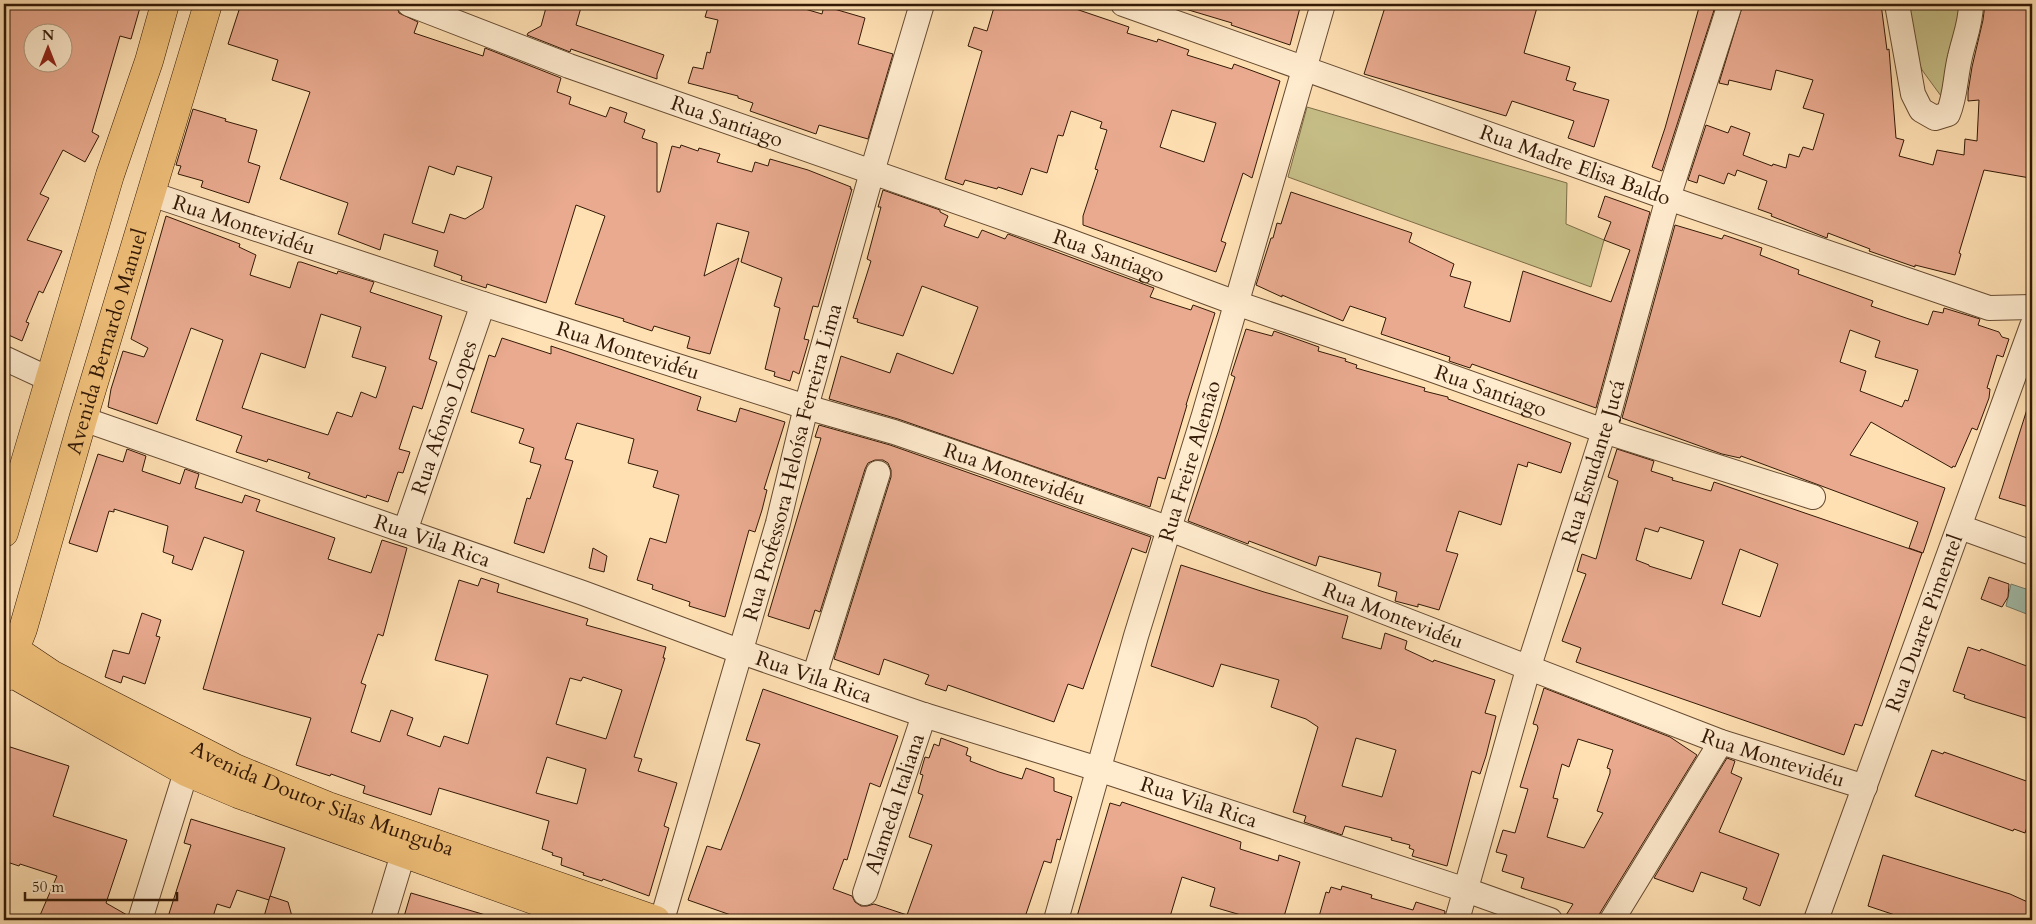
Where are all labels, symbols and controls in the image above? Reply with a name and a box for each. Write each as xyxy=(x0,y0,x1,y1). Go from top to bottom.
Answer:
north arrow xyxy=(22,22,72,72)
text: N xyxy=(42,26,54,45)
street label: Rua Santiago xyxy=(667,89,787,155)
street label: Rua Madre Elisa Baldo xyxy=(1476,118,1675,213)
street label: Rua Montevidéu xyxy=(169,188,319,262)
street label: Rua Santiago xyxy=(1049,222,1169,290)
street label: Avenida Bernardo Manuel xyxy=(60,225,155,458)
street label: Rua Professora Heloísa Ferreira Lima xyxy=(736,300,849,625)
street label: Rua Montevidéu xyxy=(553,314,703,387)
street label: Rua Afonso Lopes xyxy=(405,337,484,499)
street label: Rua Santiago xyxy=(1431,358,1551,424)
street label: Rua Freire Alemão xyxy=(1152,377,1228,545)
street label: Rua Estudante Jucá xyxy=(1555,377,1632,548)
street label: Rua Montevidéu xyxy=(940,436,1090,513)
street label: Rua Vila Rica xyxy=(370,507,494,575)
street label: Rua Duarte Pimentel xyxy=(1879,530,1970,716)
street label: Rua Montevidéu xyxy=(1318,575,1468,656)
street label: Rua Vila Rica xyxy=(752,644,876,711)
street label: Rua Montevidéu xyxy=(1697,722,1848,795)
street label: Alameda Italiana xyxy=(858,730,932,878)
street label: Avenida Doutor Silas Munguba xyxy=(186,734,458,864)
street label: Rua Vila Rica xyxy=(1137,770,1261,835)
scale bar xyxy=(25,869,178,901)
text: 50 m xyxy=(32,877,64,897)

